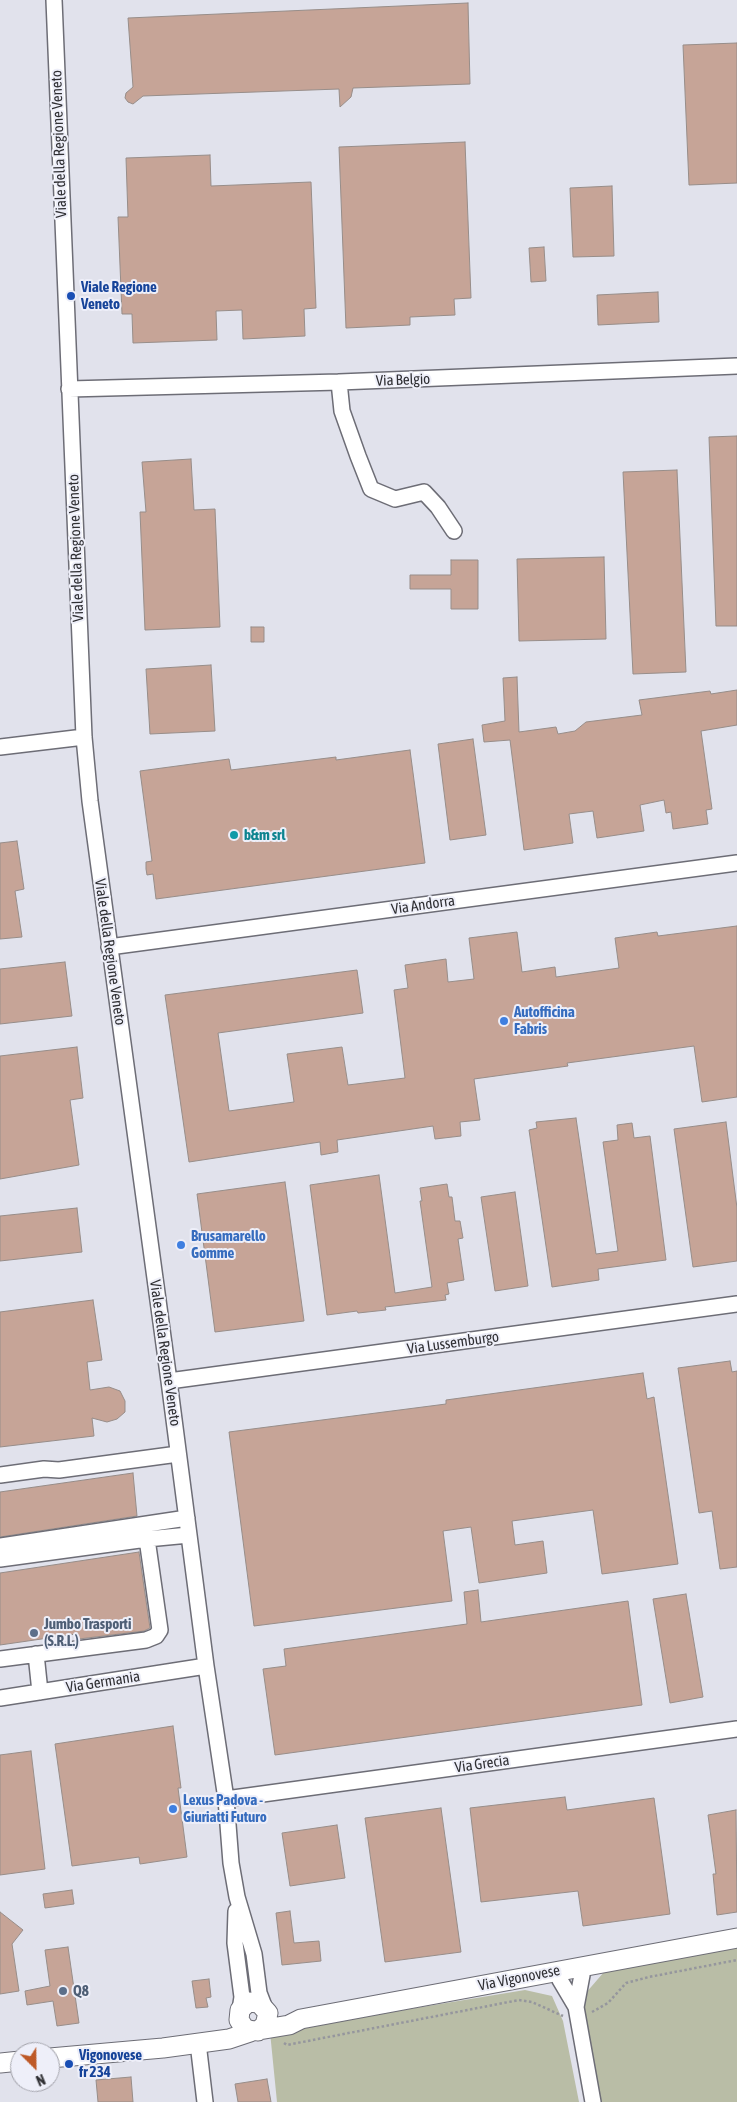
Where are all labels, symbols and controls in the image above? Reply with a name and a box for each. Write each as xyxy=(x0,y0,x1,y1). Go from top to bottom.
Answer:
street label: Viale della Regione Veneto xyxy=(47,70,71,218)
place label: Viale Regione Veneto xyxy=(81,278,157,313)
marker: Viale Regione Veneto xyxy=(65,290,77,302)
street label: Via Belgio xyxy=(375,370,431,390)
street label: Viale della Regione Veneto xyxy=(64,474,88,622)
place label: b&m srl xyxy=(244,826,285,844)
marker: b&m srl xyxy=(228,829,240,841)
street label: Viale della Regione Veneto xyxy=(91,878,129,1026)
street label: Via Andorra xyxy=(390,892,456,918)
place label: Autofficina Fabris xyxy=(514,1003,575,1038)
marker: Autofficina Fabris xyxy=(498,1015,510,1027)
place label: Brusamarello Gomme xyxy=(191,1227,266,1262)
marker: Brusamarello Gomme xyxy=(175,1239,187,1251)
street label: Viale della Regione Veneto xyxy=(146,1279,184,1427)
street label: Via Lussemburgo xyxy=(406,1328,500,1358)
place label: Jumbo Trasporti (S.R.L.) xyxy=(44,1615,131,1650)
marker: Jumbo Trasporti (S.R.L.) xyxy=(28,1627,40,1639)
street label: Via Germania xyxy=(65,1667,141,1697)
street label: Via Grecia xyxy=(454,1751,510,1777)
place label: Lexus Padova - Giuriatti Futuro xyxy=(183,1791,267,1826)
marker: Lexus Padova - Giuriatti Futuro xyxy=(167,1803,179,1815)
street label: Via Vigonovese xyxy=(477,1961,561,1995)
place label: Q8 xyxy=(73,1982,89,2000)
marker: Q8 xyxy=(57,1985,69,1997)
north arrow xyxy=(10,2042,60,2092)
place label: Vigonovese fr 234 xyxy=(79,2046,142,2081)
marker: Vigonovese fr 234 xyxy=(63,2058,75,2070)
text: N xyxy=(34,2071,47,2089)

